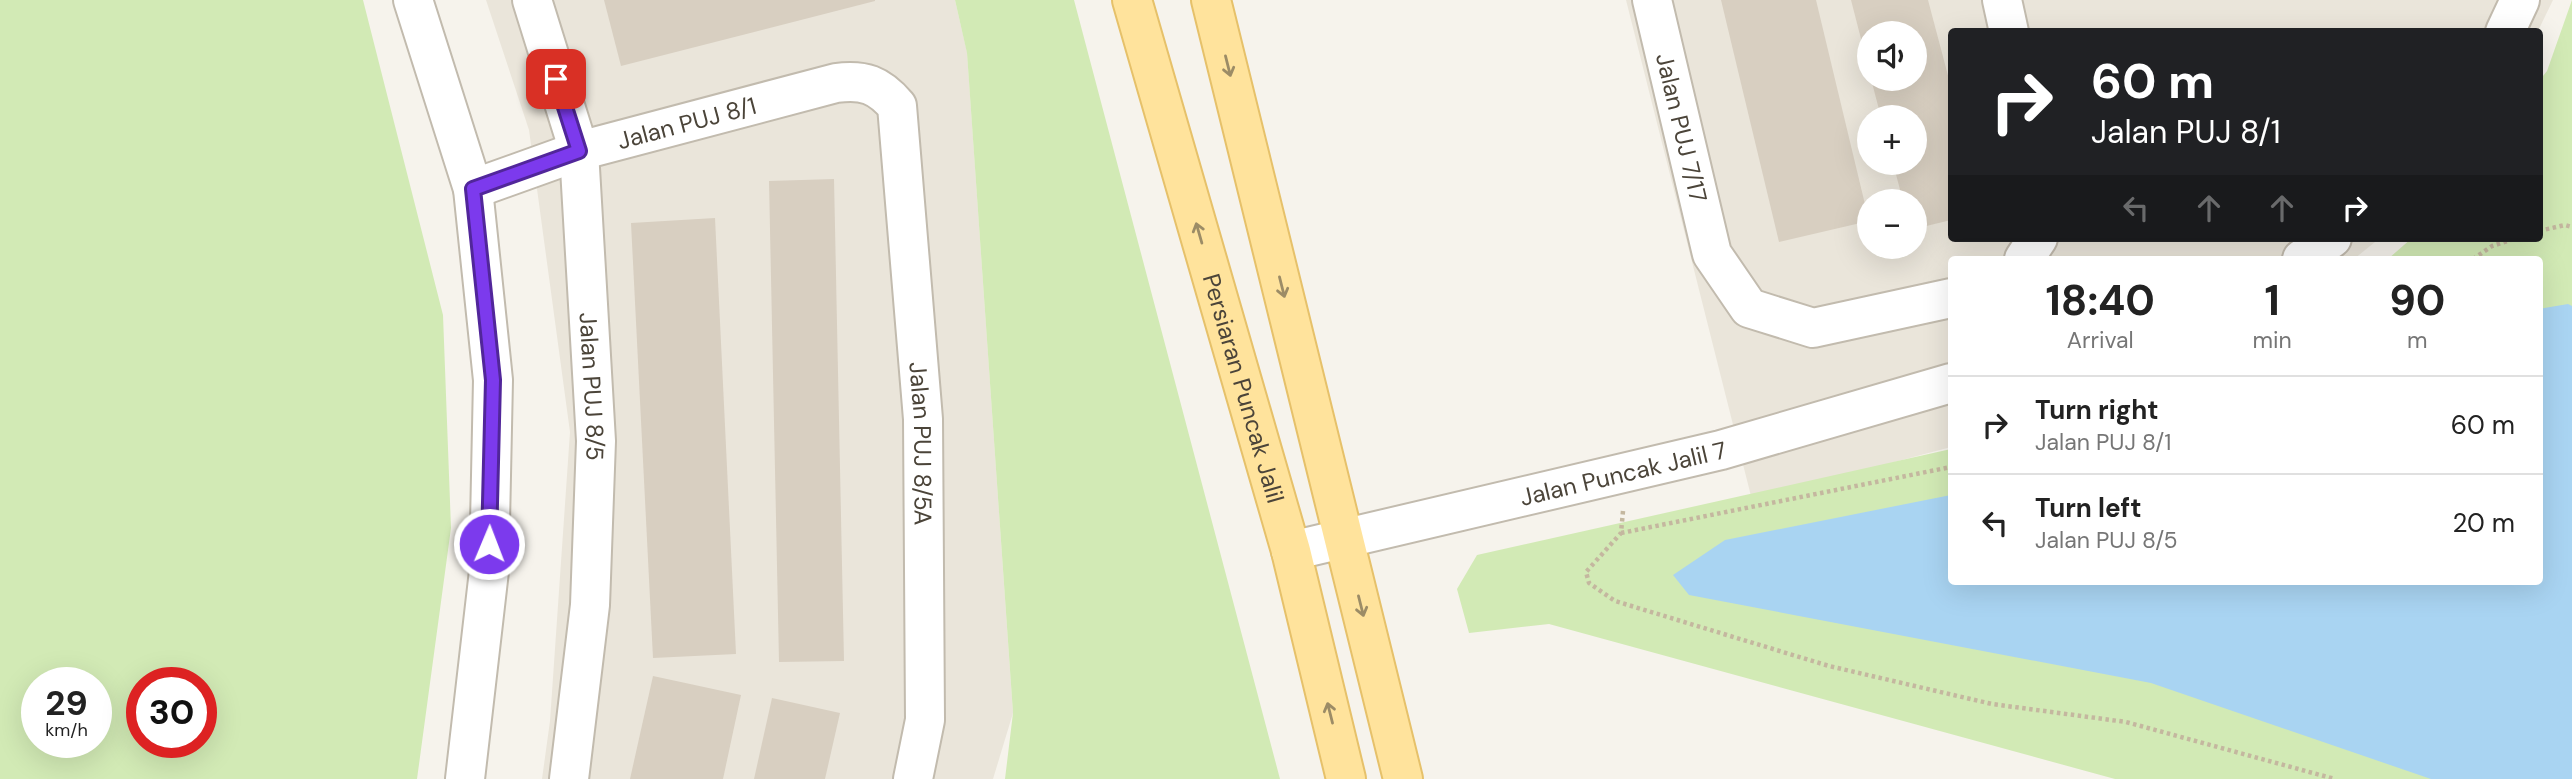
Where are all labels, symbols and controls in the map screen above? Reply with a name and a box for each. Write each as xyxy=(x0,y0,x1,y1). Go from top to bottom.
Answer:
map controls xyxy=(1857,21,1927,259)
button: sound xyxy=(1857,21,1927,91)
pin xyxy=(526,49,586,109)
text: 60 m xyxy=(2091,49,2214,113)
street label: Jalan PUJ 7/17 xyxy=(1650,50,1715,205)
one-way arrow xyxy=(1221,54,1235,77)
icon: right xyxy=(1976,56,2067,147)
icon: arrive xyxy=(537,60,575,98)
street label: Jalan PUJ 8/1 xyxy=(614,89,760,156)
button: + xyxy=(1857,105,1927,175)
text: Jalan PUJ 8/1 xyxy=(2091,111,2281,153)
button: − xyxy=(1857,189,1927,259)
icon: left xyxy=(2117,189,2155,227)
icon: ahead xyxy=(2190,189,2228,227)
icon: ahead xyxy=(2263,189,2301,227)
icon: right xyxy=(2336,189,2374,227)
one-way arrow xyxy=(1192,223,1205,245)
street label: Persiaran Puncak Jalil xyxy=(1196,270,1292,506)
text: 18:40 xyxy=(2046,273,2155,328)
text: 1 xyxy=(2264,273,2280,328)
text: 90 xyxy=(2389,273,2445,328)
one-way arrow xyxy=(1276,275,1289,298)
street label: Jalan PUJ 8/5 xyxy=(573,311,612,461)
text: Arrival xyxy=(2067,325,2134,355)
text: min xyxy=(2252,325,2292,355)
text: m xyxy=(2407,325,2428,355)
street label: Jalan PUJ 8/5A xyxy=(903,361,939,526)
text: Turn right xyxy=(2035,393,2159,427)
icon: right xyxy=(1976,406,2014,444)
text: 60 m xyxy=(2451,408,2515,442)
text: Jalan PUJ 8/1 xyxy=(2035,427,2171,457)
street label: Jalan Puncak Jalil 7 xyxy=(1517,434,1729,512)
text: Turn left xyxy=(2035,491,2142,525)
icon: left xyxy=(1976,504,2014,542)
text: 20 m xyxy=(2452,506,2515,540)
position arrow xyxy=(452,507,526,581)
text: Jalan PUJ 8/5 xyxy=(2035,525,2178,555)
one-way arrow xyxy=(1355,594,1368,617)
speed limit sign: 30 xyxy=(126,667,217,758)
text: 29 xyxy=(45,680,88,726)
one-way arrow xyxy=(1323,702,1336,725)
text: km/h xyxy=(45,718,88,742)

